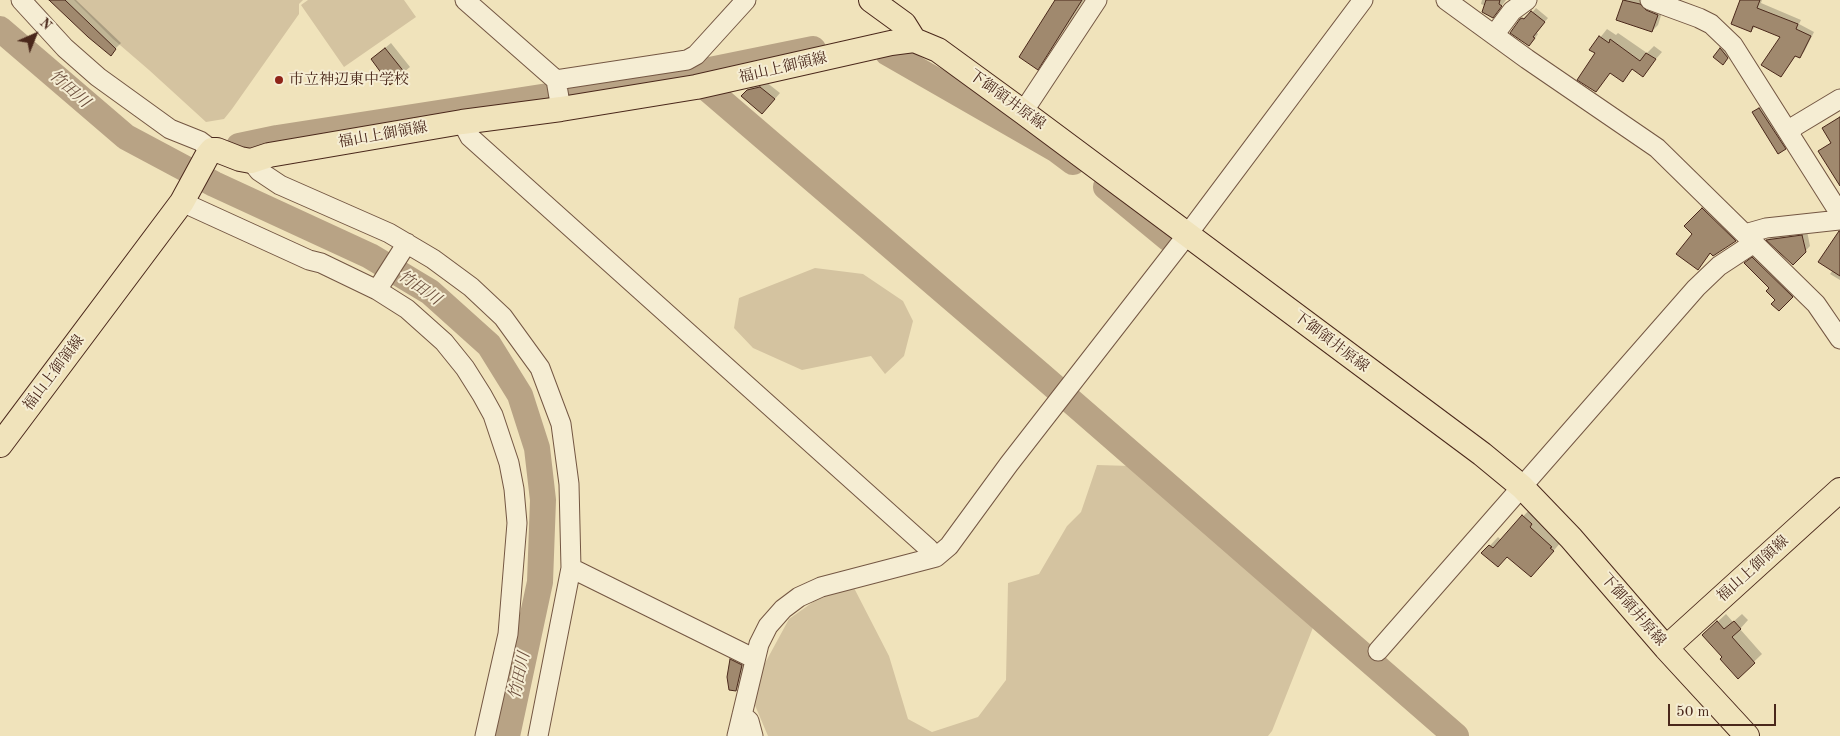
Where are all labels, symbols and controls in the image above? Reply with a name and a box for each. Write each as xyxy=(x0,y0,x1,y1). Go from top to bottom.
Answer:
north arrow xyxy=(10,10,60,60)
text: N xyxy=(37,15,54,33)
street label: 福山上御領線 xyxy=(737,49,829,87)
water label: 竹田川 xyxy=(45,66,93,112)
street label: 下御領井原線 xyxy=(965,66,1049,134)
place label: 市立神辺東中学校 xyxy=(289,71,409,89)
marker: 市立神辺東中学校 xyxy=(273,74,285,86)
street label: 福山上御領線 xyxy=(337,118,429,152)
water label: 竹田川 xyxy=(394,266,444,310)
street label: 下御領井原線 xyxy=(1290,308,1372,376)
street label: 福山上御領線 xyxy=(20,332,88,414)
street label: 福山上御領線 xyxy=(1714,532,1792,606)
street label: 下御領井原線 xyxy=(1597,570,1669,650)
water label: 竹田川 xyxy=(506,651,534,701)
scale bar xyxy=(1670,694,1778,726)
text: 50 m xyxy=(1676,705,1710,720)

